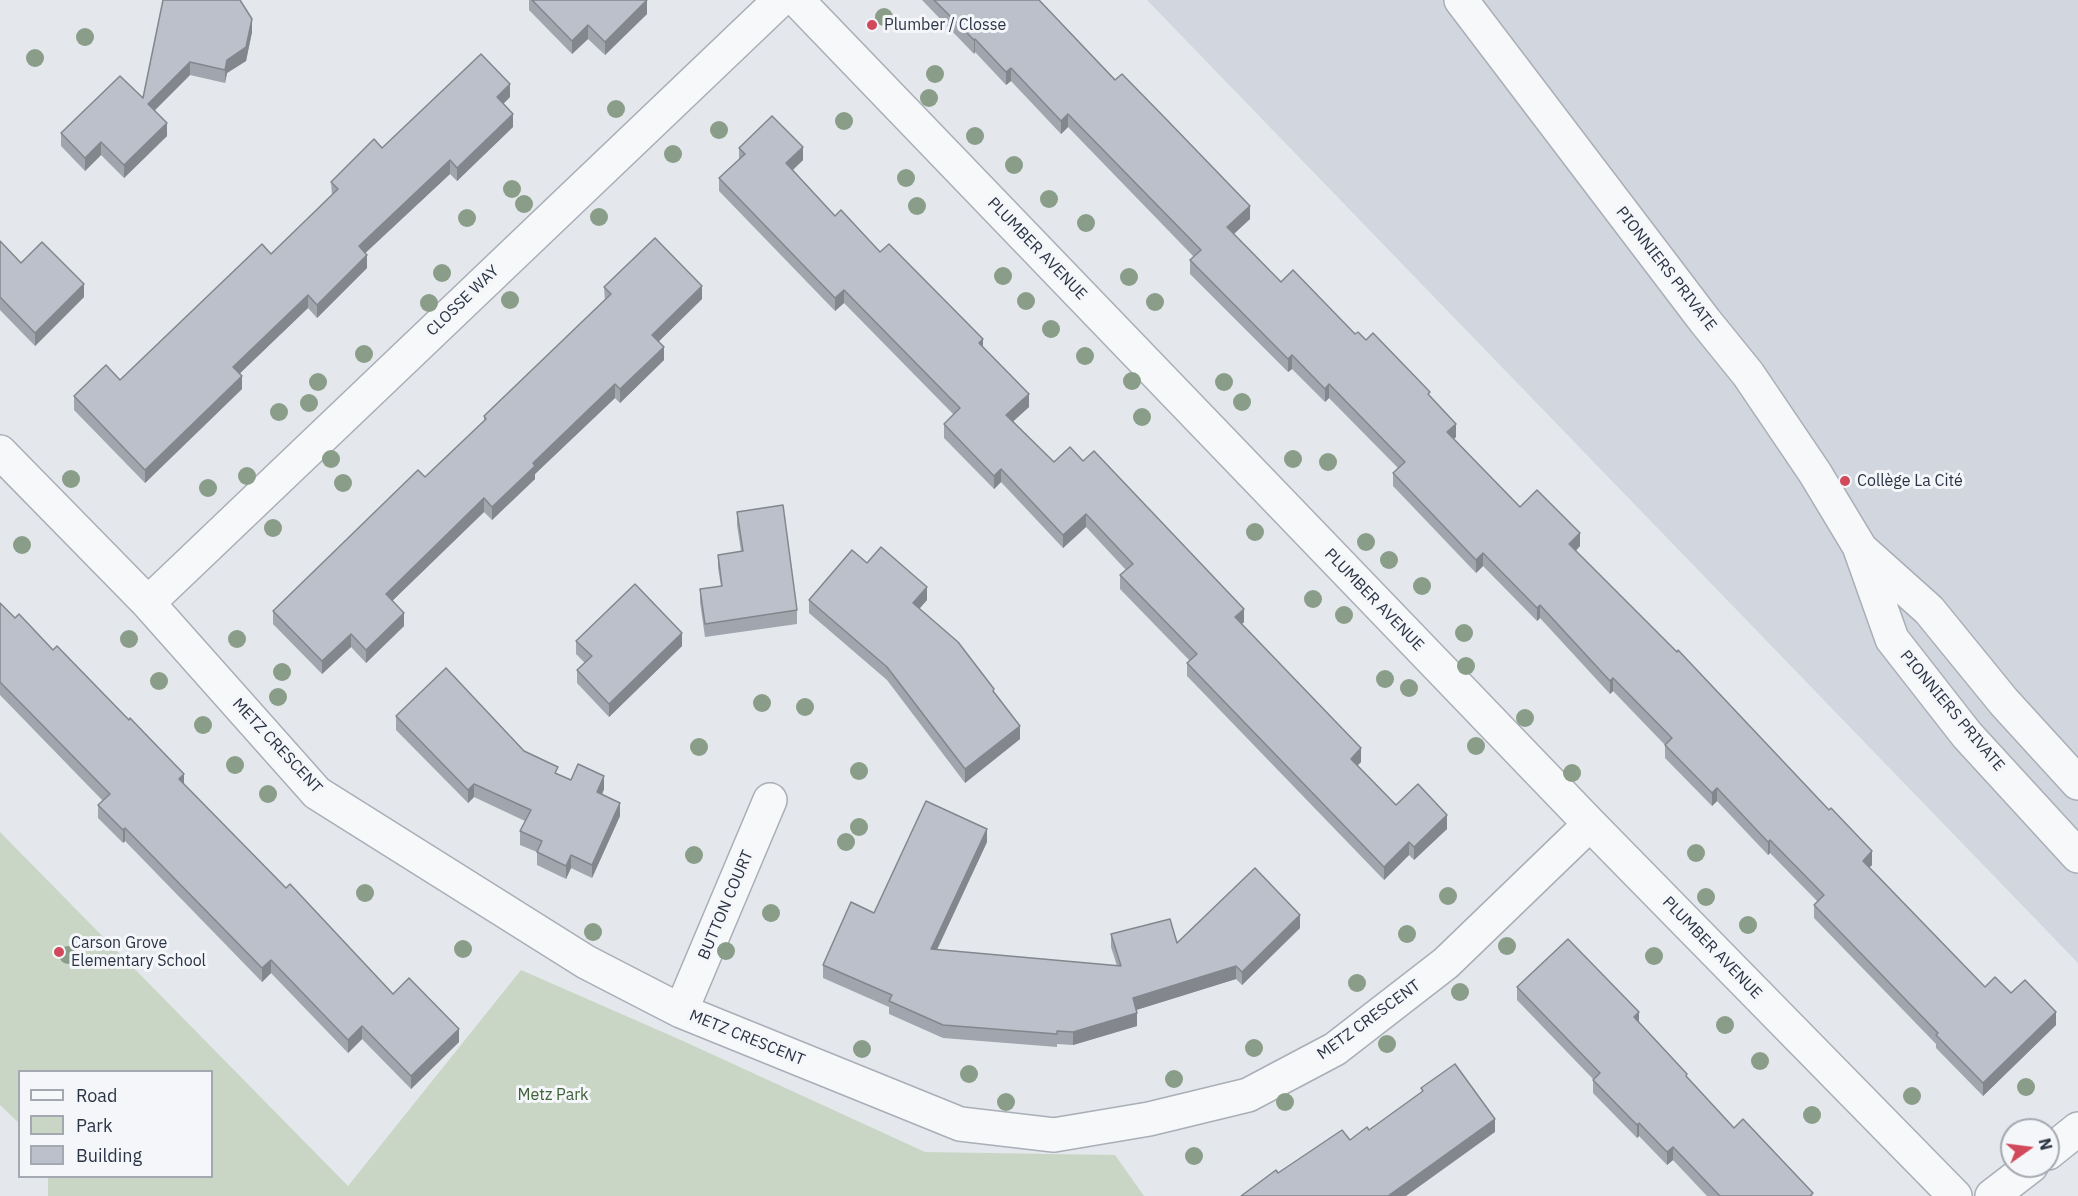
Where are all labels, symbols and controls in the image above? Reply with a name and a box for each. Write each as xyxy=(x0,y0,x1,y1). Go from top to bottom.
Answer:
place label: Plumber / Closse xyxy=(884,15,1006,35)
marker: Plumber / Closse xyxy=(865,18,879,32)
street label: PLUMBER AVENUE xyxy=(983,194,1091,304)
street label: PIONNIERS PRIVATE xyxy=(1612,203,1720,335)
street label: CLOSSE WAY xyxy=(423,262,503,340)
place label: Collège La Cité xyxy=(1857,471,1963,491)
marker: Collège La Cité xyxy=(1838,474,1852,488)
street label: PLUMBER AVENUE xyxy=(1320,545,1428,655)
street label: PIONNIERS PRIVATE xyxy=(1896,647,2008,775)
street label: METZ CRESCENT xyxy=(228,694,326,798)
street label: BUTTON COURT xyxy=(694,847,758,963)
street label: PLUMBER AVENUE xyxy=(1658,893,1766,1003)
place label: Carson Grove Elementary School xyxy=(71,933,206,971)
marker: Carson Grove Elementary School xyxy=(52,945,66,959)
street label: METZ CRESCENT xyxy=(1314,976,1424,1064)
street label: METZ CRESCENT xyxy=(686,1006,808,1070)
legend xyxy=(18,1070,213,1178)
text: Road xyxy=(76,1084,117,1107)
park label: Metz Park xyxy=(518,1085,588,1105)
text: Park xyxy=(76,1114,112,1137)
north arrow xyxy=(2000,1118,2060,1178)
text: N xyxy=(2034,1136,2057,1152)
text: Building xyxy=(76,1144,142,1167)

